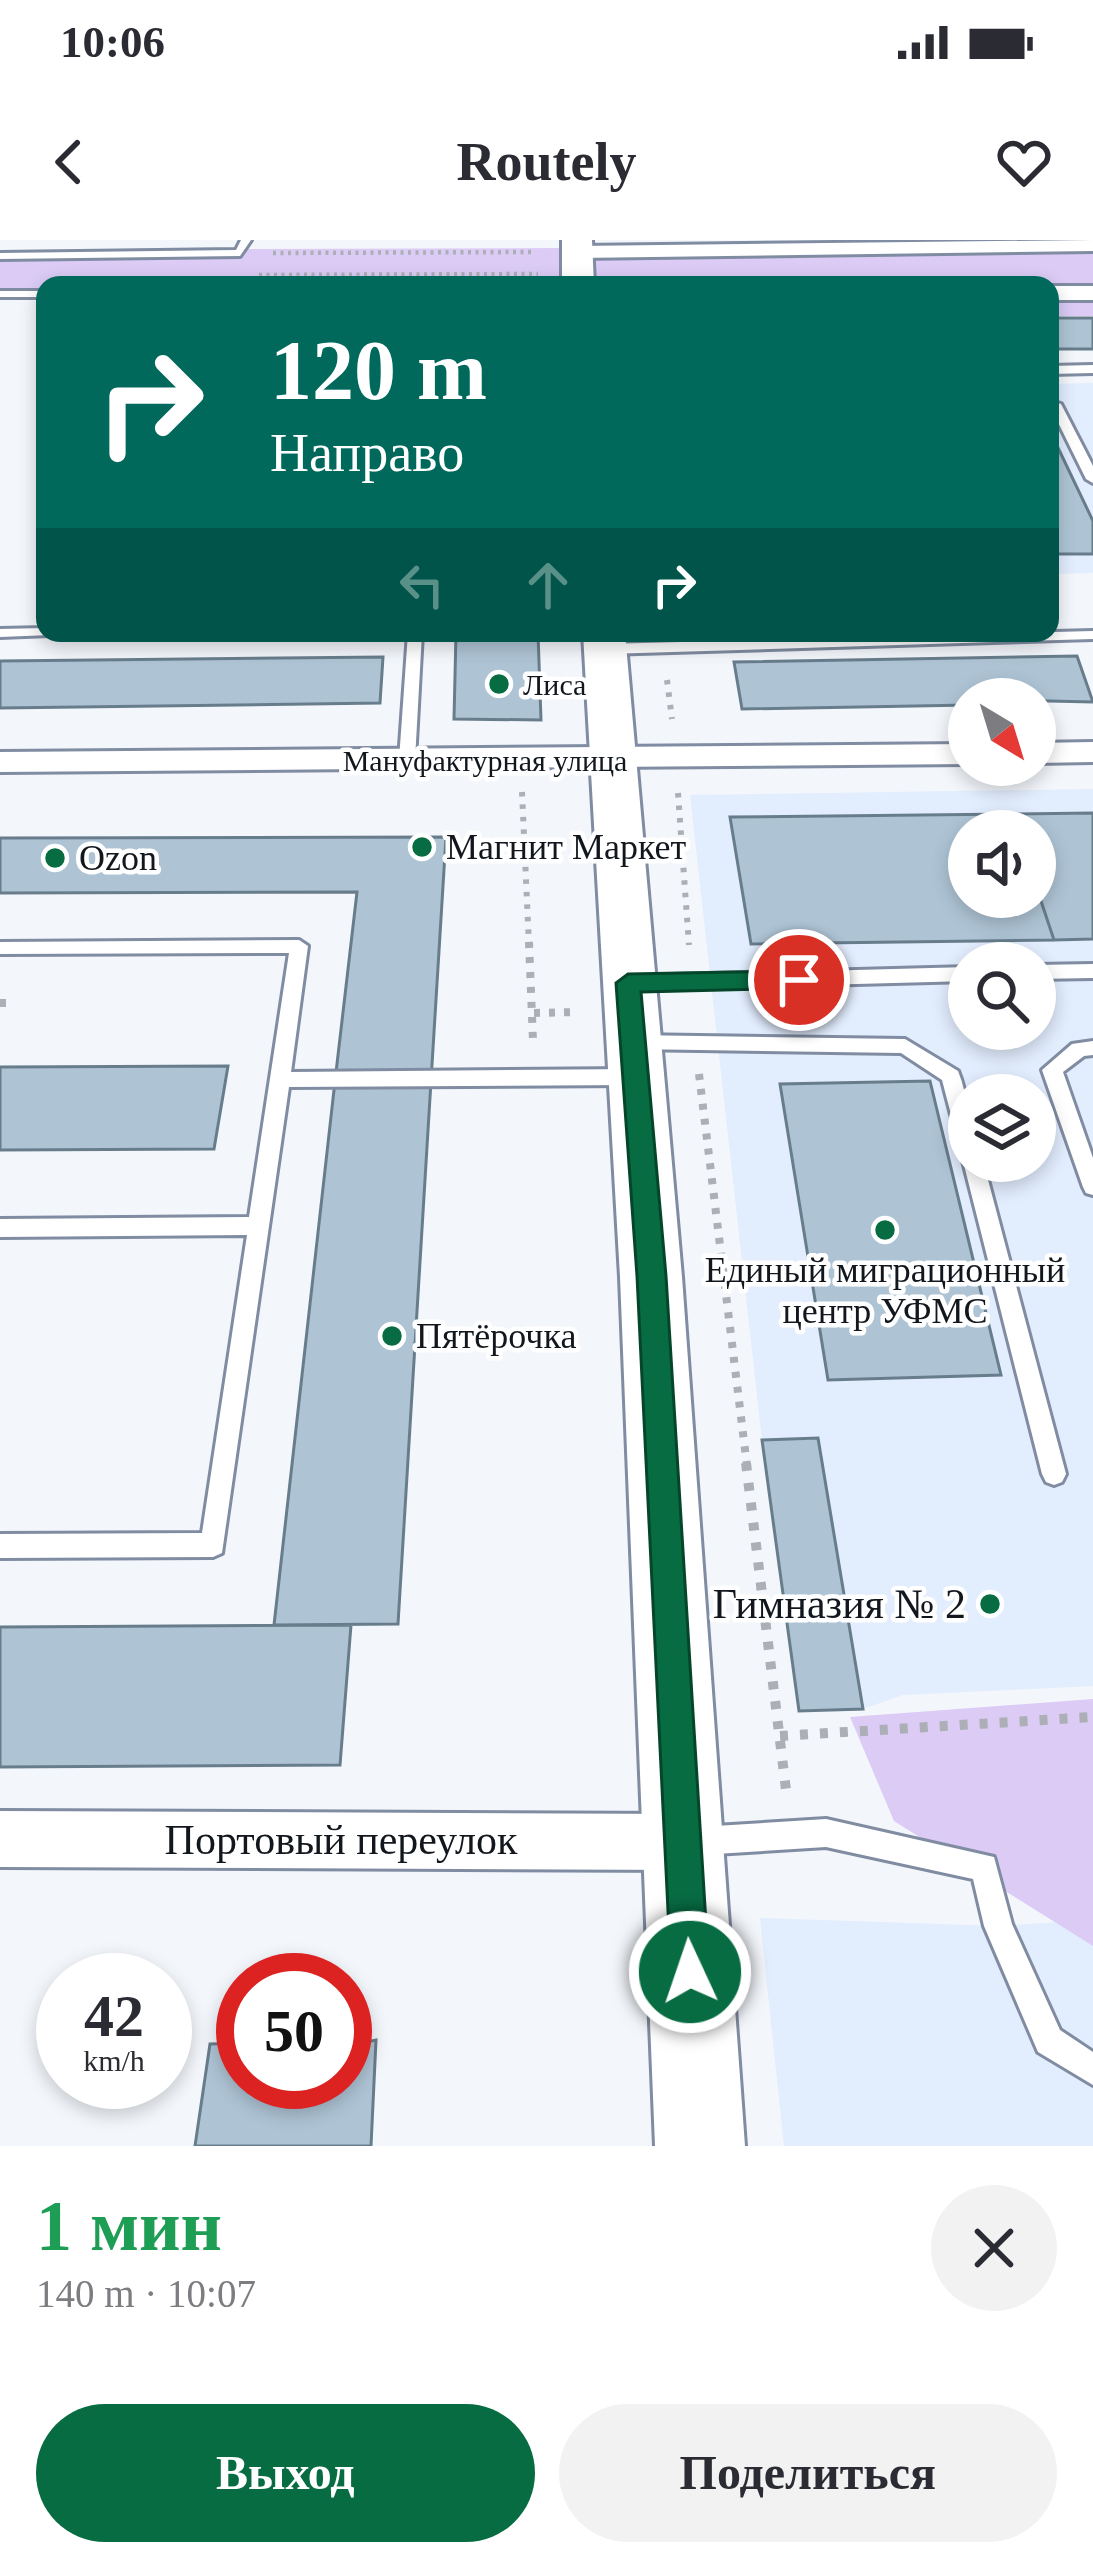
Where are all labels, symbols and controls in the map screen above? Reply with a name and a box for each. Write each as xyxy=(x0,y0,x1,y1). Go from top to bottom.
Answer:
text: 10:06 xyxy=(60,17,165,67)
icon: back xyxy=(36,129,102,195)
icon: heart xyxy=(991,129,1057,195)
text: Routely xyxy=(457,132,636,192)
icon: right xyxy=(72,324,228,480)
text: 120 m xyxy=(270,324,487,417)
text: Направо xyxy=(270,423,464,483)
icon: left xyxy=(389,552,455,618)
icon: ahead xyxy=(515,552,581,618)
icon: right xyxy=(641,552,707,618)
place label: Лиса xyxy=(523,668,586,701)
marker: Лиса xyxy=(486,671,512,697)
north arrow xyxy=(948,678,1056,786)
map controls xyxy=(948,678,1056,1182)
street label: Мануфактурная улица xyxy=(343,744,627,777)
button: sound xyxy=(948,810,1056,918)
place label: Магнит Маркет xyxy=(446,827,687,867)
marker: Магнит Маркет xyxy=(409,834,435,860)
place label: Ozon xyxy=(79,838,157,878)
marker: Ozon xyxy=(42,845,68,871)
pin xyxy=(748,929,850,1031)
button: search xyxy=(948,942,1056,1050)
icon: arrive xyxy=(766,947,832,1013)
button: layers xyxy=(948,1074,1056,1182)
marker: Единый миграционный центр УФМС xyxy=(872,1217,898,1243)
place label: Единый миграционный центр УФМС xyxy=(705,1250,1065,1331)
place label: Пятёрочка xyxy=(416,1316,576,1356)
marker: Пятёрочка xyxy=(379,1323,405,1349)
place label: Гимназия № 2 xyxy=(713,1581,966,1627)
marker: Гимназия № 2 xyxy=(977,1591,1003,1617)
street label: Портовый переулок xyxy=(165,1817,518,1863)
position arrow xyxy=(627,1909,753,2035)
speed limit sign: 50 xyxy=(216,1953,372,2109)
text: 42 xyxy=(84,1983,144,2049)
text: km/h xyxy=(83,2044,145,2077)
button: close xyxy=(931,2185,1057,2311)
text: 1 мин xyxy=(36,2186,222,2266)
text: 140 m · 10:07 xyxy=(36,2272,256,2315)
button: Выход xyxy=(36,2404,535,2542)
button: Поделиться xyxy=(559,2404,1057,2542)

